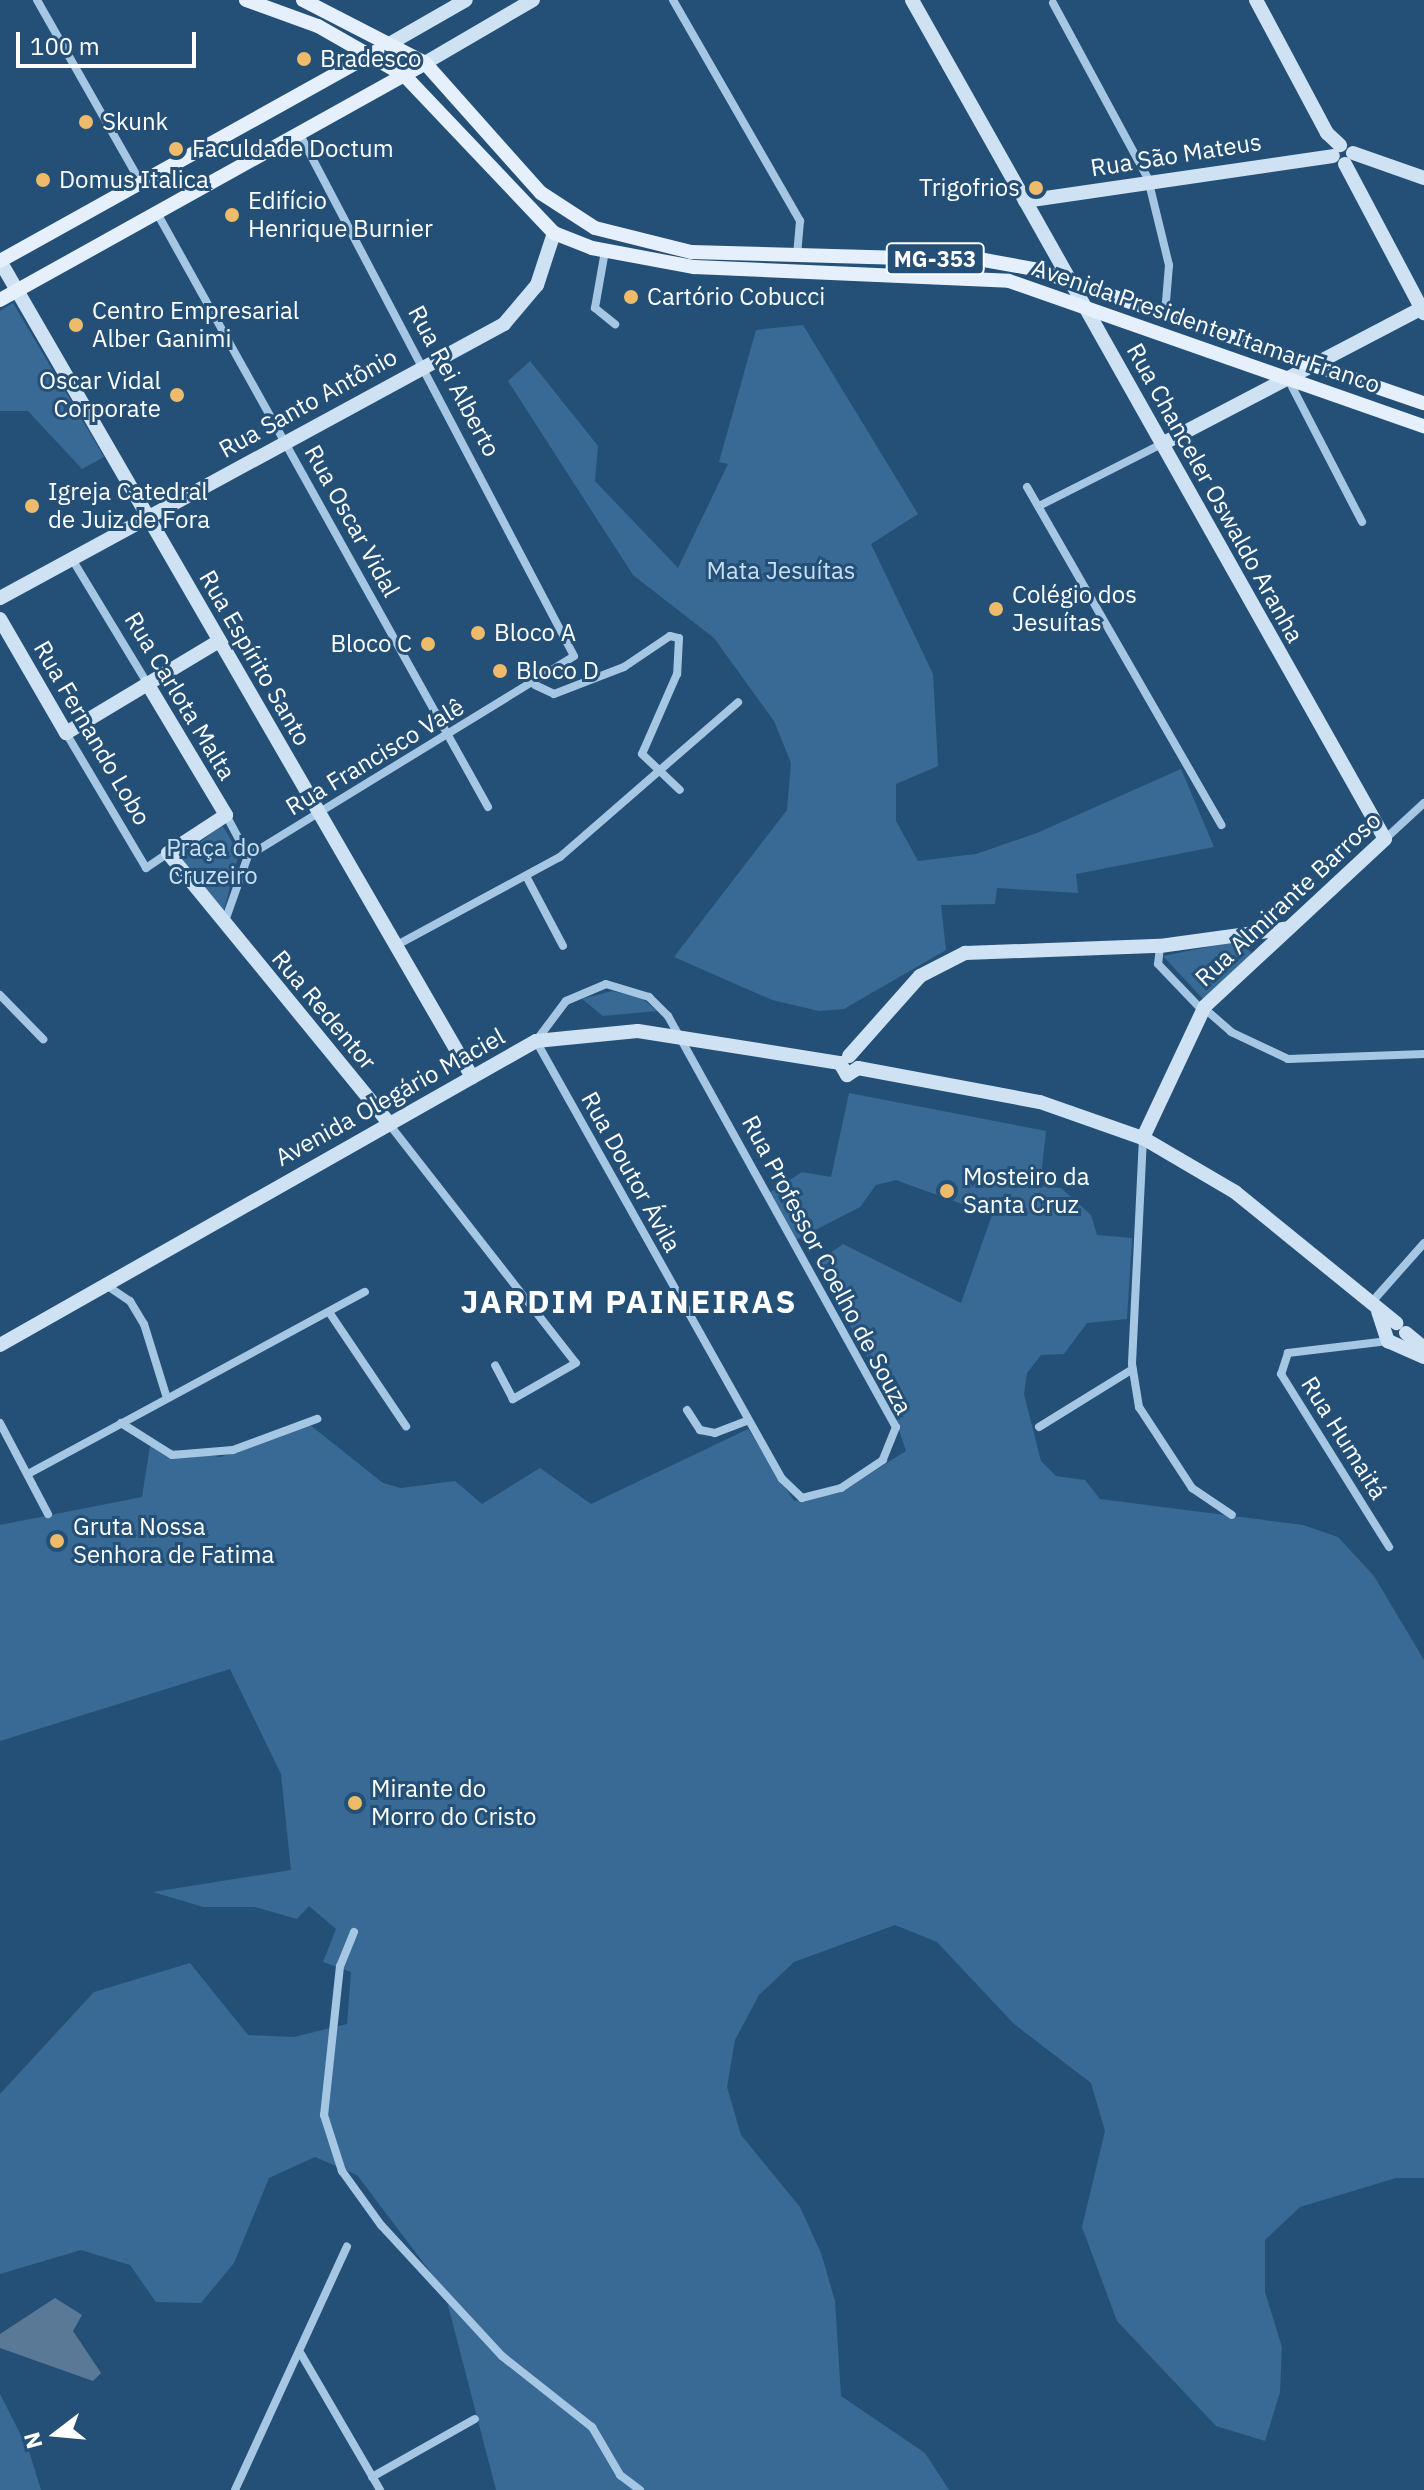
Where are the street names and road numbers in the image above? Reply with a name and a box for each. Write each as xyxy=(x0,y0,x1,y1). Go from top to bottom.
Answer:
street label: Rua São Mateus xyxy=(1089,127,1263,183)
road number: MG-353 xyxy=(885,241,985,277)
street label: Avenida Presidente Itamar Franco xyxy=(1028,253,1384,399)
street label: Rua Rei Alberto xyxy=(402,301,506,461)
street label: Rua Chanceler Oswaldo Aranha xyxy=(1121,338,1309,648)
street label: Rua Santo Antônio xyxy=(214,342,402,464)
street label: Rua Oscar Vidal xyxy=(298,440,406,602)
street label: Rua Espírito Santo xyxy=(193,565,317,751)
street label: Rua Carlota Malta xyxy=(119,607,241,785)
street label: Rua Fernando Lobo xyxy=(28,636,156,830)
street label: Rua Francisco Valê xyxy=(281,692,469,822)
street label: Rua Almirante Barroso xyxy=(1189,806,1387,992)
street label: Rua Redentor xyxy=(266,944,382,1076)
street label: Avenida Olegário Maciel xyxy=(270,1022,510,1172)
street label: Rua Doutor Ávila xyxy=(575,1087,687,1257)
street label: Rua Professor Coelho de Souza xyxy=(736,1111,918,1419)
street label: Rua Humaitá xyxy=(1295,1371,1393,1505)

